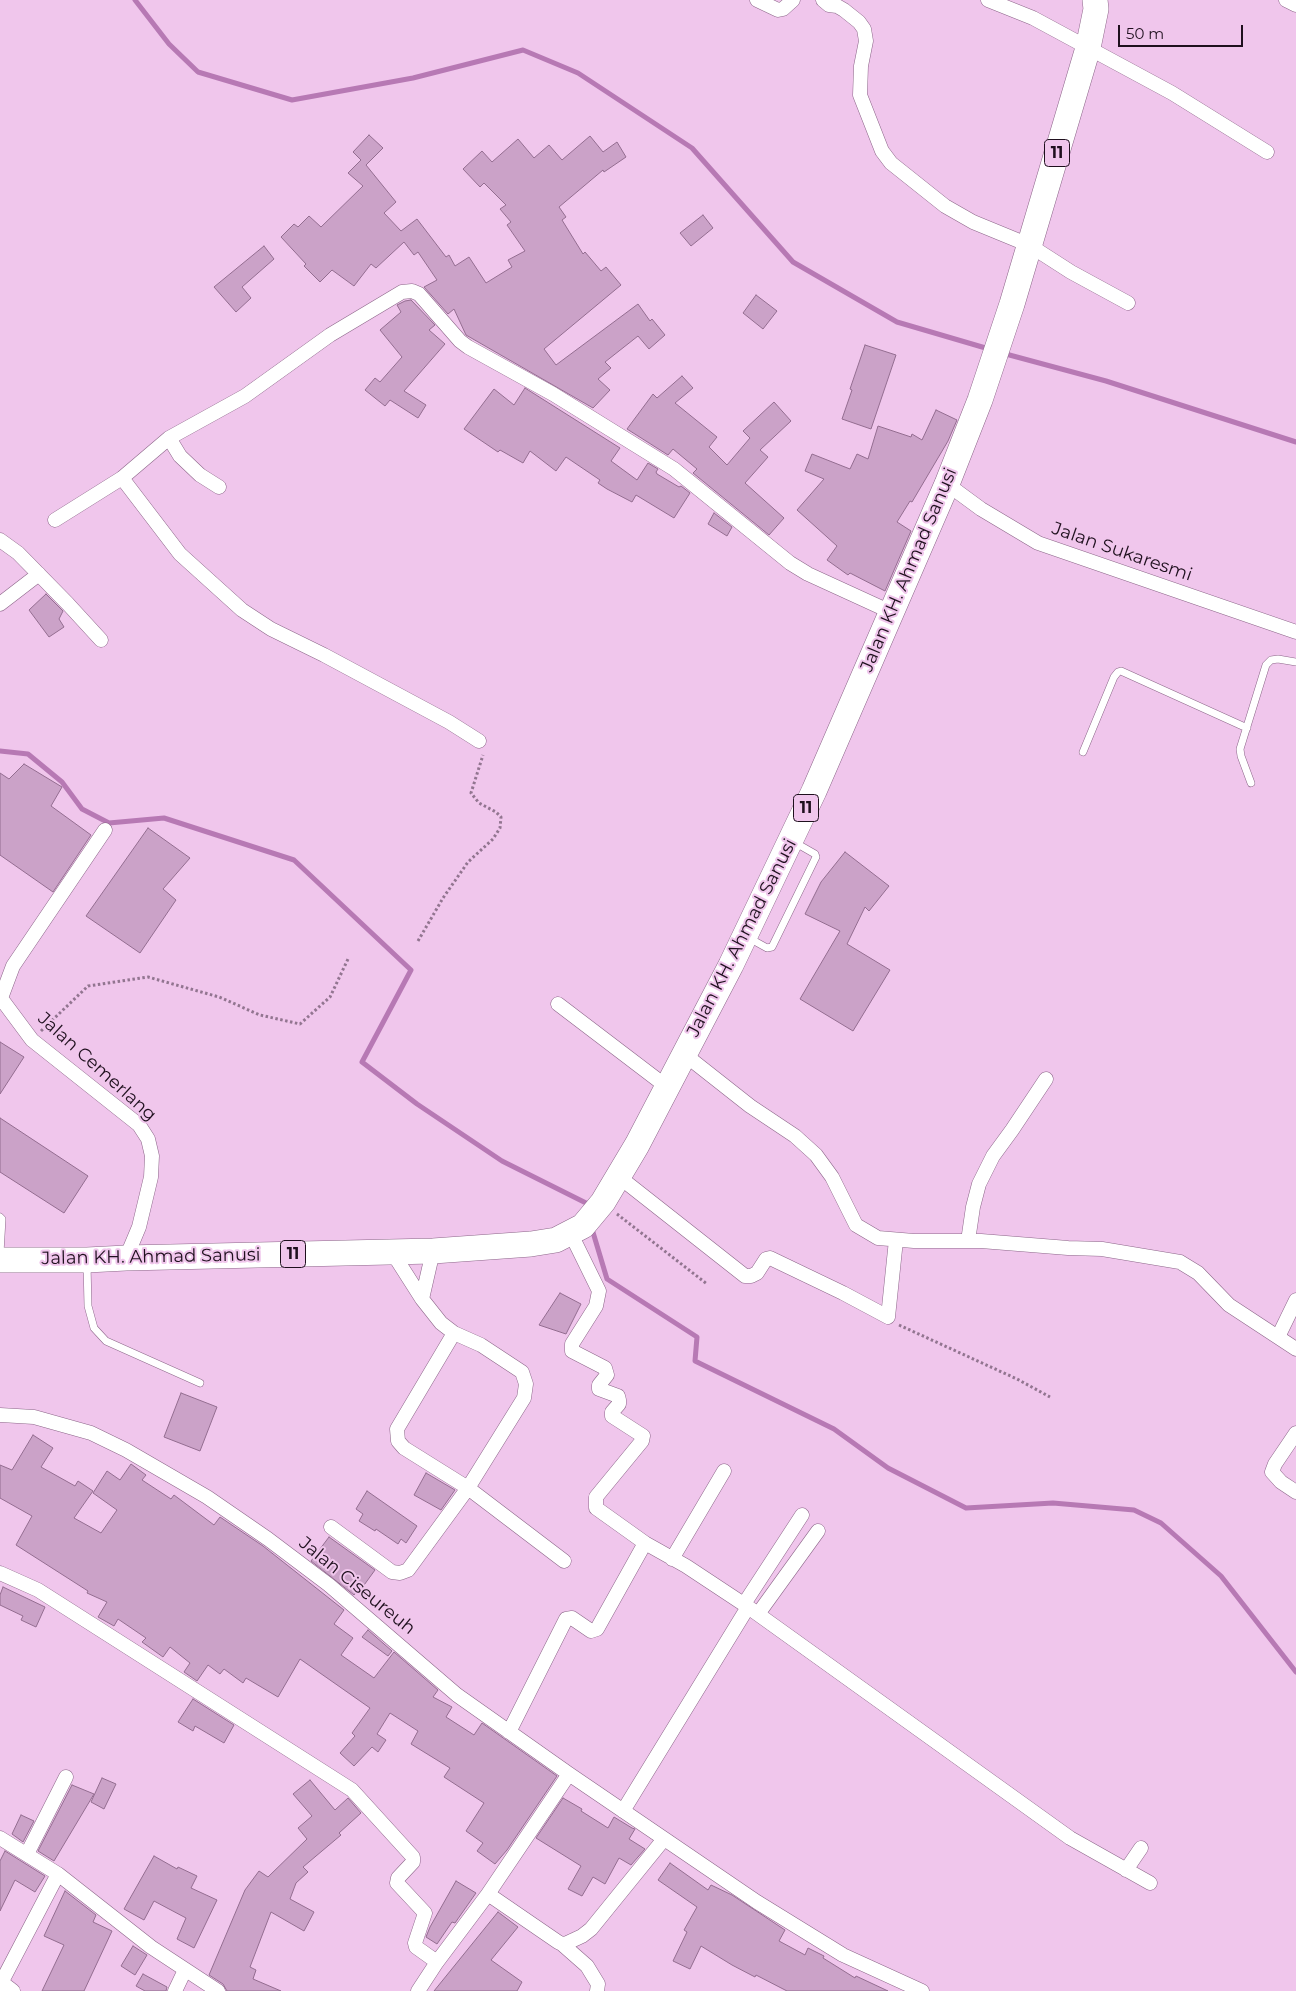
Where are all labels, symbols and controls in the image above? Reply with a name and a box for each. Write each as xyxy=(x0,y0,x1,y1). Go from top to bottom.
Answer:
scale bar xyxy=(1121,15,1246,47)
text: 50 m xyxy=(1126,24,1164,43)
road number: 11 xyxy=(1044,140,1070,167)
street label: Jalan KH. Ahmad Sanusi xyxy=(856,465,962,675)
street label: Jalan Sukaresmi xyxy=(1049,518,1195,586)
road number: 11 xyxy=(794,794,818,821)
street label: Jalan KH. Ahmad Sanusi xyxy=(683,835,801,1041)
street label: Jalan Cemerlang xyxy=(33,1008,161,1126)
road number: 11 xyxy=(280,1240,306,1268)
street label: Jalan KH. Ahmad Sanusi xyxy=(41,1244,261,1270)
street label: Jalan Ciseureuh xyxy=(294,1532,420,1640)

